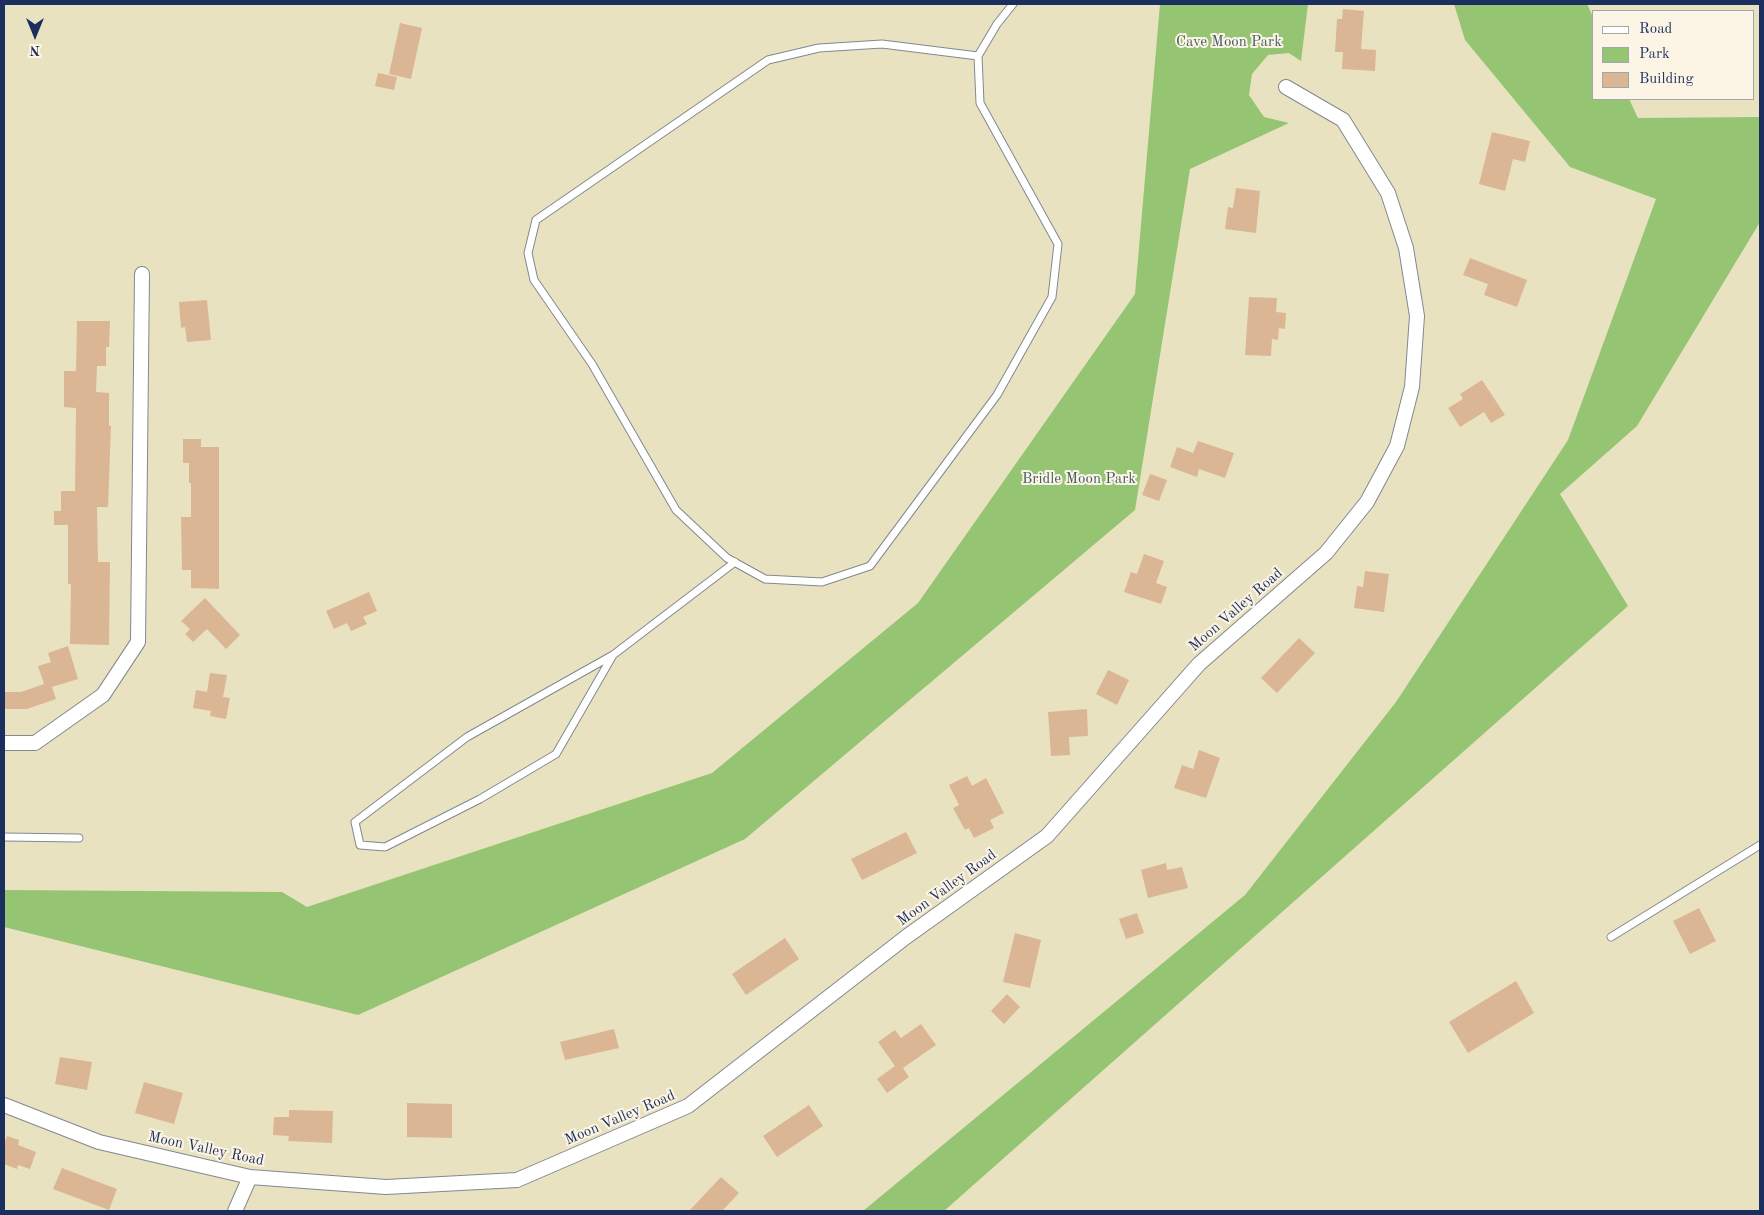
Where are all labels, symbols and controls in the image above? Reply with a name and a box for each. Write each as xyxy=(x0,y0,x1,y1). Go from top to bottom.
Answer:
north arrow xyxy=(10,10,60,60)
legend xyxy=(1592,10,1754,100)
text: Road xyxy=(1639,22,1672,37)
park label: Cave Moon Park xyxy=(1176,33,1282,51)
text: N xyxy=(30,43,40,57)
text: Park xyxy=(1639,47,1670,62)
text: Building xyxy=(1639,72,1694,87)
park label: Bridle Moon Park xyxy=(1022,470,1136,488)
street label: Moon Valley Road xyxy=(1186,564,1286,656)
street label: Moon Valley Road xyxy=(894,846,1000,930)
street label: Moon Valley Road xyxy=(562,1087,678,1149)
street label: Moon Valley Road xyxy=(146,1128,266,1170)

